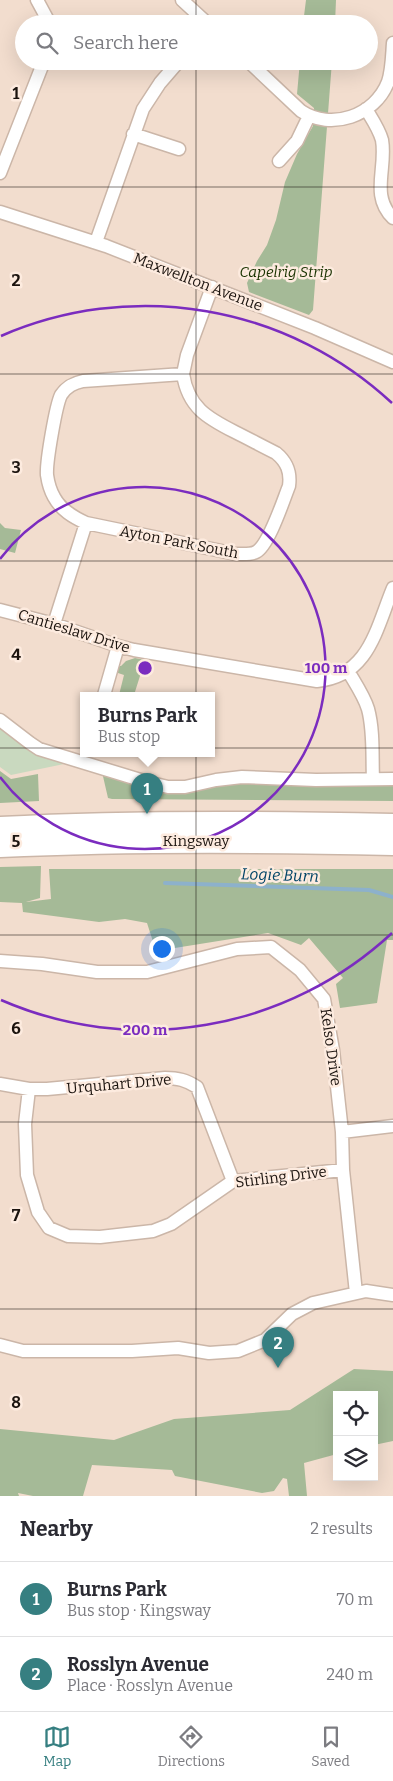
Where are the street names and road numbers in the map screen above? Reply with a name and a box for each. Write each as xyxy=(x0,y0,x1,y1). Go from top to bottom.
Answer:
street label: Maxwellton Avenue xyxy=(131,249,265,315)
street label: Ayton Park South xyxy=(118,522,240,562)
street label: Cantieslaw Drive xyxy=(16,605,132,657)
street label: Kingsway xyxy=(163,832,230,850)
street label: Kelso Drive xyxy=(317,1007,345,1087)
street label: Urquhart Drive xyxy=(66,1070,172,1098)
street label: Stirling Drive xyxy=(234,1162,328,1192)

